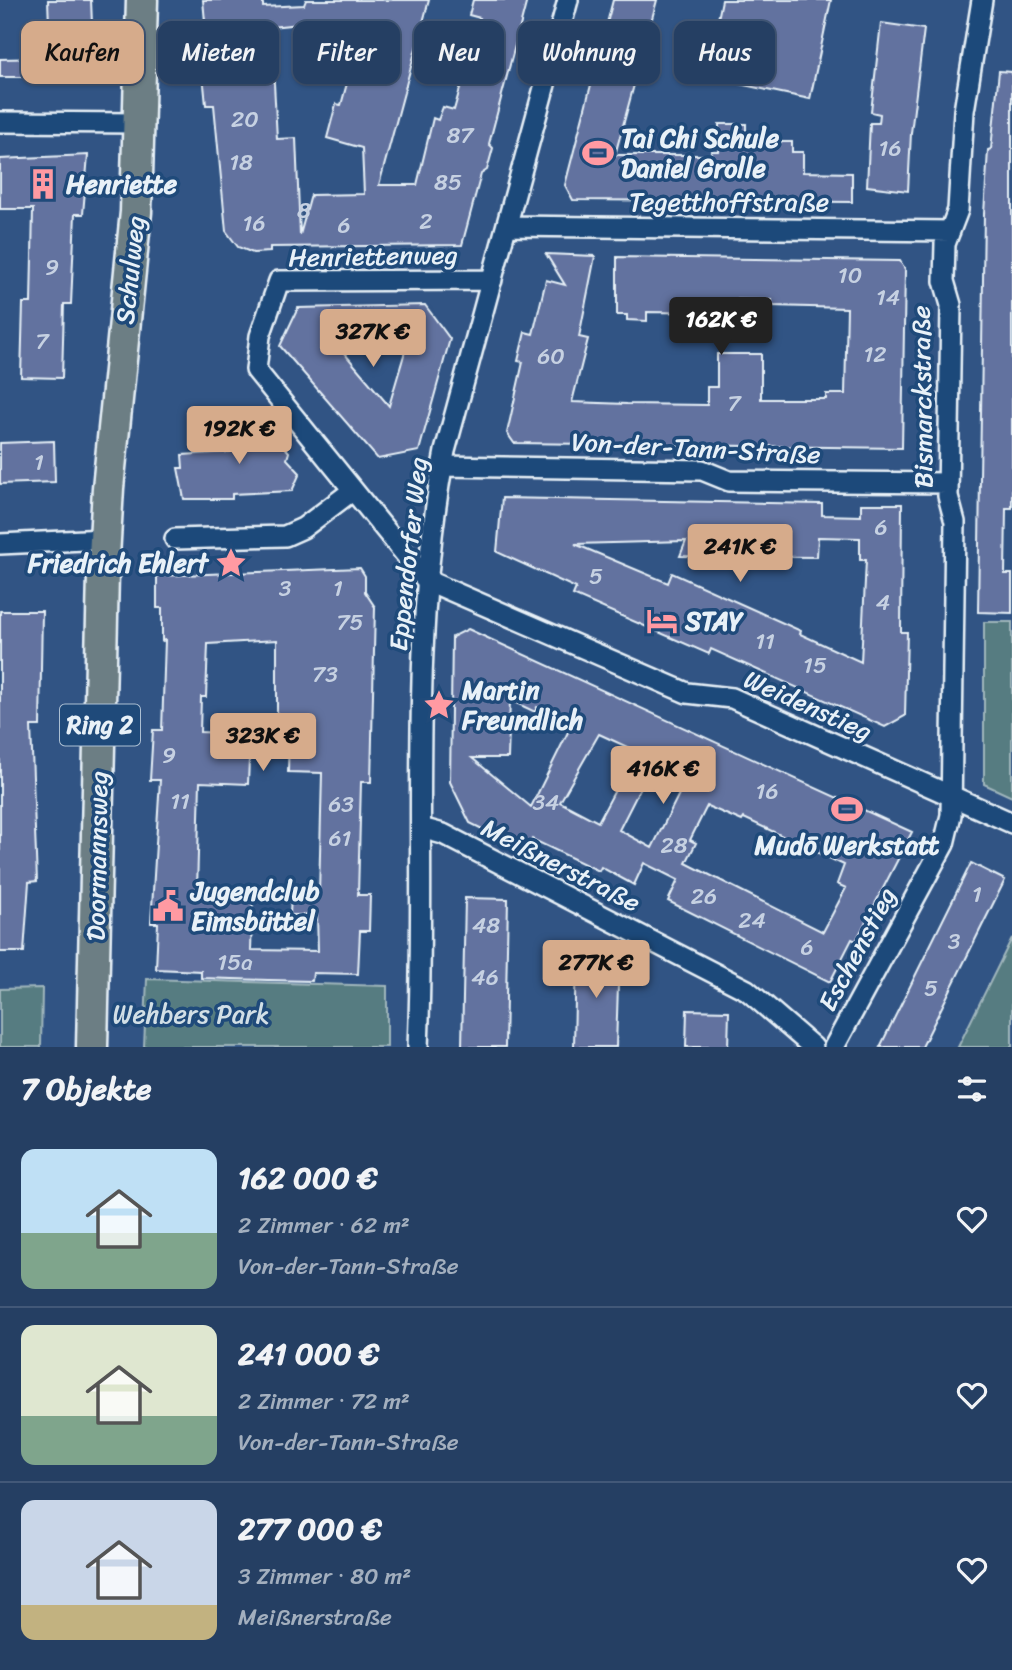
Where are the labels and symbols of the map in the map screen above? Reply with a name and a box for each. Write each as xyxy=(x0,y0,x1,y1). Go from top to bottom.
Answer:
house number: 20 xyxy=(231,99,259,140)
house number: 87 xyxy=(446,115,475,156)
place label: Tai Chi Schule Daniel Grolle xyxy=(621,115,780,191)
house number: 16 xyxy=(879,128,901,169)
sports icon: Tai Chi Schule Daniel Grolle xyxy=(581,136,615,170)
house number: 18 xyxy=(229,142,253,183)
place label: Henriette xyxy=(66,161,178,207)
house number: 85 xyxy=(434,162,462,203)
building icon: Henriette xyxy=(26,167,60,201)
street label: Tegetthoffstraße xyxy=(629,179,829,225)
house number: 8 xyxy=(297,190,311,231)
house number: 2 xyxy=(419,201,433,242)
house number: 16 xyxy=(243,203,265,244)
house number: 6 xyxy=(337,205,351,246)
street label: Schulweg xyxy=(101,214,159,326)
street label: Henriettenweg xyxy=(288,232,458,280)
house number: 9 xyxy=(45,247,59,288)
house number: 10 xyxy=(838,255,862,296)
house number: 14 xyxy=(876,277,900,318)
pin: 162K € xyxy=(664,298,778,357)
street label: Bismarckstraße xyxy=(897,305,947,489)
pin: 327K € xyxy=(316,310,430,369)
house number: 7 xyxy=(35,321,50,362)
house number: 12 xyxy=(863,334,887,375)
house number: 60 xyxy=(537,336,565,377)
house number: 7 xyxy=(727,383,742,424)
pin: 192K € xyxy=(182,406,296,466)
street label: Von-der-Tann-Straße xyxy=(570,419,822,477)
house number: 1 xyxy=(34,442,44,483)
street label: Eppendorfer Weg xyxy=(375,455,441,653)
house number: 6 xyxy=(874,507,888,548)
pin: 241K € xyxy=(683,524,797,584)
place label: Friedrich Ehlert xyxy=(27,540,210,586)
place icon: Friedrich Ehlert xyxy=(214,546,248,580)
house number: 5 xyxy=(589,556,603,597)
house number: 3 xyxy=(279,568,292,609)
house number: 1 xyxy=(333,568,343,609)
house number: 4 xyxy=(876,582,890,623)
place label: STAY xyxy=(684,598,744,644)
house number: 75 xyxy=(336,602,364,643)
hotel icon: STAY xyxy=(645,604,679,638)
house number: 11 xyxy=(755,621,775,662)
house number: 15 xyxy=(803,645,827,686)
house number: 73 xyxy=(312,654,338,695)
street label: Weidenstieg xyxy=(736,656,880,754)
place label: Martin Freundlich xyxy=(461,667,583,743)
place icon: Martin Freundlich xyxy=(422,688,456,722)
road number: Ring 2 xyxy=(60,704,140,746)
pin: 323K € xyxy=(206,714,320,773)
house number: 9 xyxy=(162,735,176,776)
pin: 416K € xyxy=(606,746,720,806)
street label: Doormannsweg xyxy=(73,771,121,941)
house number: 16 xyxy=(756,771,778,812)
house number: 11 xyxy=(170,781,190,822)
house number: 34 xyxy=(532,782,560,823)
house number: 63 xyxy=(328,784,354,825)
sports icon: Mudō Werkstatt xyxy=(830,792,864,826)
street label: Meißnerstraße xyxy=(473,805,649,925)
house number: 61 xyxy=(329,818,352,859)
place label: Mudō Werkstatt xyxy=(754,822,940,868)
house number: 28 xyxy=(660,825,688,866)
place label: Jugendclub Eimsbüttel xyxy=(189,868,320,944)
house number: 1 xyxy=(972,874,982,915)
house number: 26 xyxy=(691,876,717,917)
street label: Eschenstieg xyxy=(805,878,909,1020)
public building icon: Jugendclub Eimsbüttel xyxy=(151,889,185,923)
house number: 24 xyxy=(738,900,766,941)
house number: 48 xyxy=(472,905,500,946)
house number: 3 xyxy=(948,921,961,962)
house number: 6 xyxy=(800,927,814,968)
pin: 277K € xyxy=(539,940,653,1000)
house number: 15a xyxy=(217,942,253,983)
house number: 46 xyxy=(471,957,499,998)
house number: 5 xyxy=(924,968,938,1009)
park label: Wehbers Park xyxy=(113,991,269,1037)

